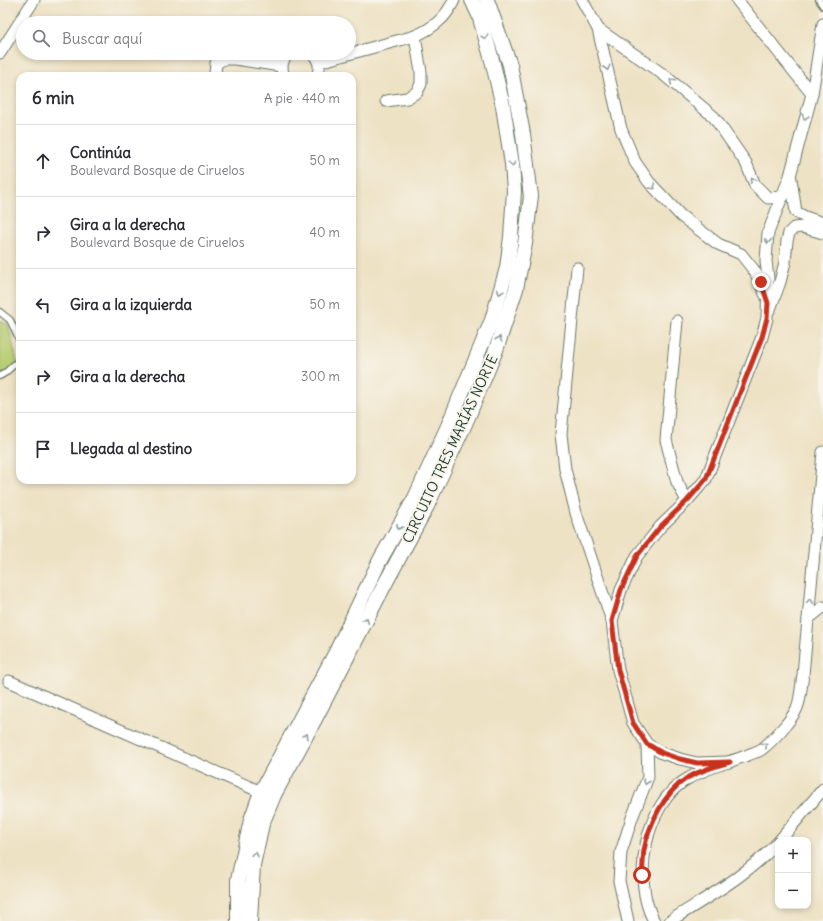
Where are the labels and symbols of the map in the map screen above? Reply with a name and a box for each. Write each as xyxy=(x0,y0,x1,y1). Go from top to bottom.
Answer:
one-way arrow xyxy=(480,33,489,40)
one-way arrow xyxy=(602,64,610,71)
one-way arrow xyxy=(669,79,676,86)
one-way arrow xyxy=(802,114,810,121)
one-way arrow xyxy=(507,161,516,167)
one-way arrow xyxy=(750,177,758,184)
one-way arrow xyxy=(648,182,656,190)
one-way arrow xyxy=(763,238,772,244)
route end xyxy=(752,273,770,291)
one-way arrow xyxy=(496,289,505,296)
one-way arrow xyxy=(495,335,503,342)
street label: CIRCUITO TRES MARÍAS NORTE xyxy=(398,352,502,546)
one-way arrow xyxy=(396,523,403,530)
one-way arrow xyxy=(805,597,814,604)
one-way arrow xyxy=(361,617,369,625)
one-way arrow xyxy=(302,733,309,740)
one-way arrow xyxy=(760,743,768,750)
one-way arrow xyxy=(642,779,650,786)
one-way arrow xyxy=(251,851,259,857)
route start xyxy=(633,866,651,884)

